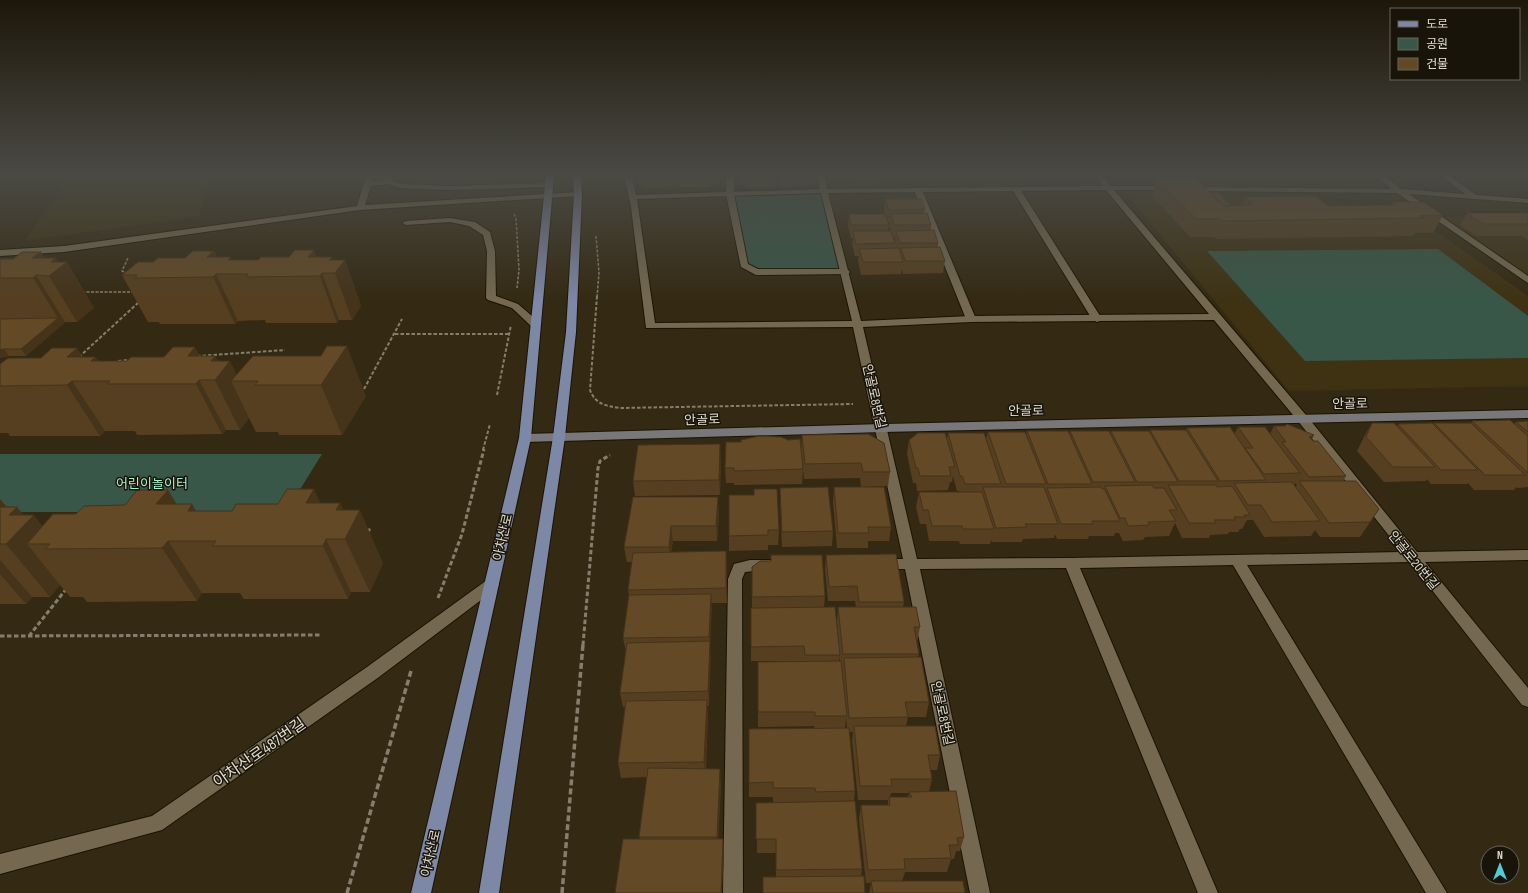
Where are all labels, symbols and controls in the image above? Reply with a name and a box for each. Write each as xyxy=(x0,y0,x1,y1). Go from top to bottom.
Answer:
legend xyxy=(1390,8,1520,80)
text: 도로 xyxy=(1426,17,1448,32)
text: 공원 xyxy=(1426,37,1448,52)
text: 건물 xyxy=(1426,57,1448,72)
street label: 안골로8번길 xyxy=(859,363,889,430)
street label: 안골로 xyxy=(1332,396,1368,412)
street label: 안골로 xyxy=(1008,403,1044,419)
street label: 안골로 xyxy=(684,411,720,429)
park label: 어린이놀이터 xyxy=(116,476,188,492)
street label: 아차산로 xyxy=(490,512,516,562)
street label: 안골로20번길 xyxy=(1385,528,1442,593)
street label: 안골로8번길 xyxy=(927,680,957,747)
street label: 아차산로487번길 xyxy=(210,714,310,792)
street label: 아차산로 xyxy=(418,828,444,878)
north arrow xyxy=(1480,845,1520,885)
text: N xyxy=(1497,849,1503,862)

